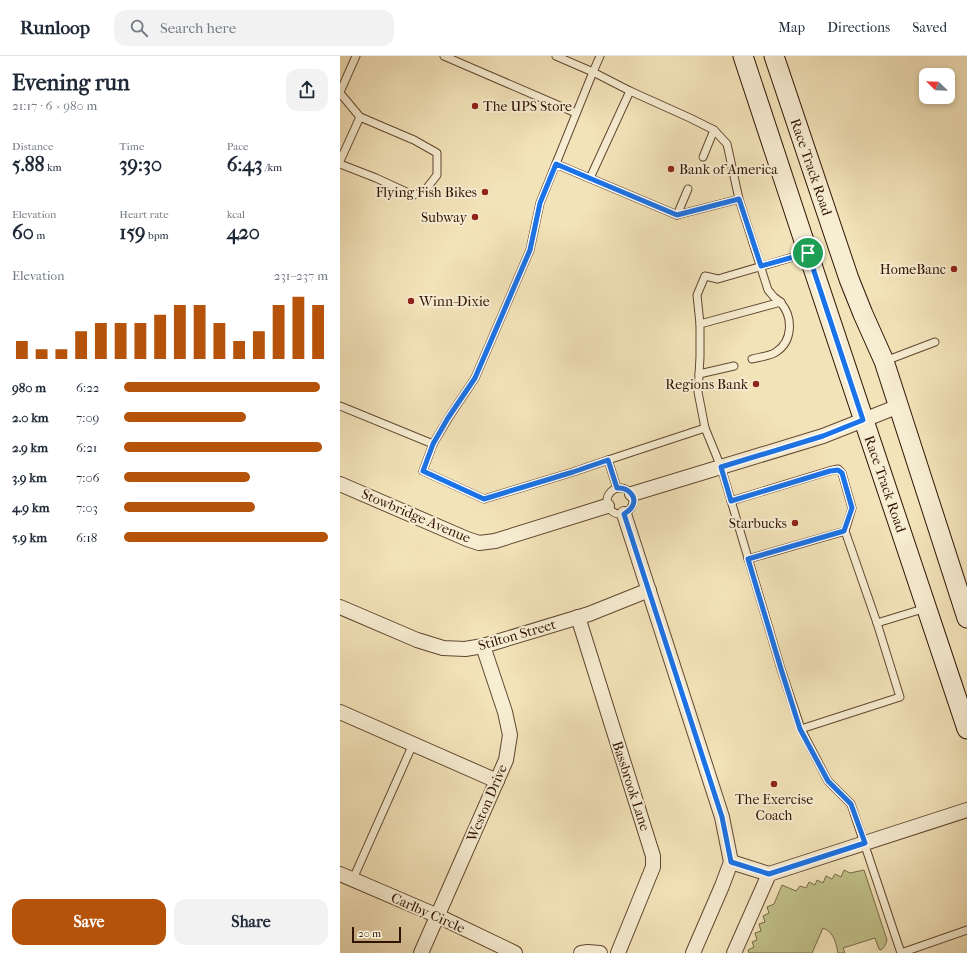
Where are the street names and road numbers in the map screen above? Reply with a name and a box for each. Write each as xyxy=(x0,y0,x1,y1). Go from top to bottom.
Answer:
street label: Race Track Road xyxy=(786,116,836,218)
street label: Race Track Road xyxy=(860,433,910,535)
street label: Stowbridge Avenue xyxy=(359,485,473,547)
street label: Stilton Street xyxy=(476,616,558,654)
street label: Bassbrook Lane xyxy=(609,739,654,833)
street label: Weston Drive xyxy=(463,762,511,845)
street label: Carlby Circle xyxy=(388,889,468,937)

